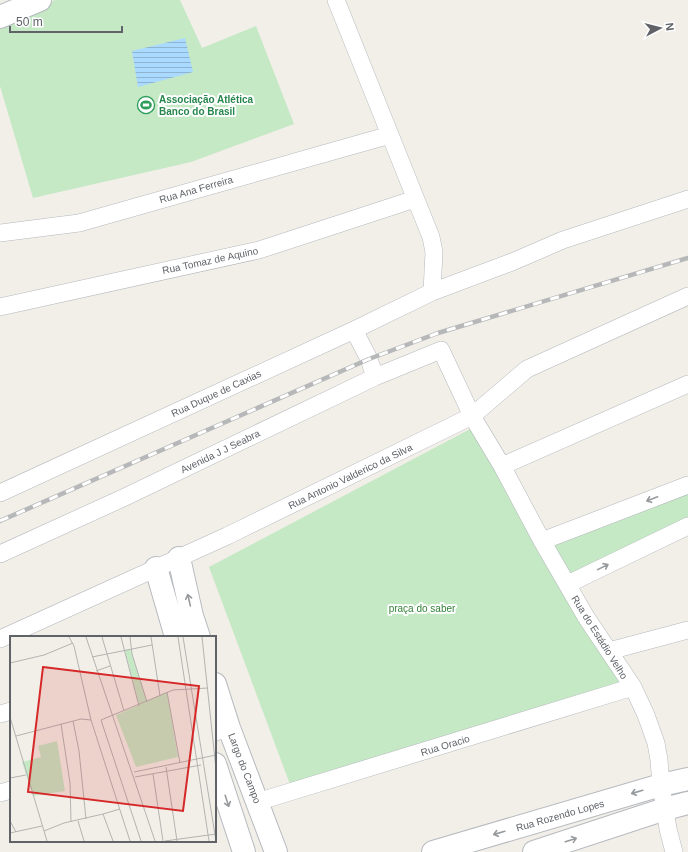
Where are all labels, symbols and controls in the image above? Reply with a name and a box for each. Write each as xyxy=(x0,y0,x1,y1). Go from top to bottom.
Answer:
scale bar xyxy=(10,8,122,34)
north arrow xyxy=(640,8,680,48)
text: 50 m xyxy=(16,15,43,29)
text: N xyxy=(663,22,676,32)
place label: Associação Atlética Banco do Brasil xyxy=(159,94,254,117)
sports icon: Associação Atlética Banco do Brasil xyxy=(136,95,156,115)
street label: Rua Ana Ferreira xyxy=(158,174,235,205)
street label: Rua Tomaz de Aquino xyxy=(161,245,259,276)
street label: Rua Duque de Caxias xyxy=(170,368,263,419)
street label: Avenida J J Seabra xyxy=(179,427,262,475)
street label: Rua Antonio Valderico da Silva xyxy=(286,441,414,511)
one-way arrow xyxy=(646,495,658,503)
one-way arrow xyxy=(596,563,608,570)
one-way arrow xyxy=(184,593,192,606)
street label: Rua do Estádio Velho xyxy=(569,594,630,681)
park label: praça do saber xyxy=(389,603,456,614)
inset map xyxy=(10,636,216,842)
street label: Largo do Campo xyxy=(226,731,263,805)
street label: Rua Oracio xyxy=(419,733,471,758)
one-way arrow xyxy=(631,789,644,796)
one-way arrow xyxy=(224,794,231,807)
street label: Rua Rozendo Lopes xyxy=(515,798,605,833)
one-way arrow xyxy=(492,830,505,837)
one-way arrow xyxy=(564,836,577,843)

